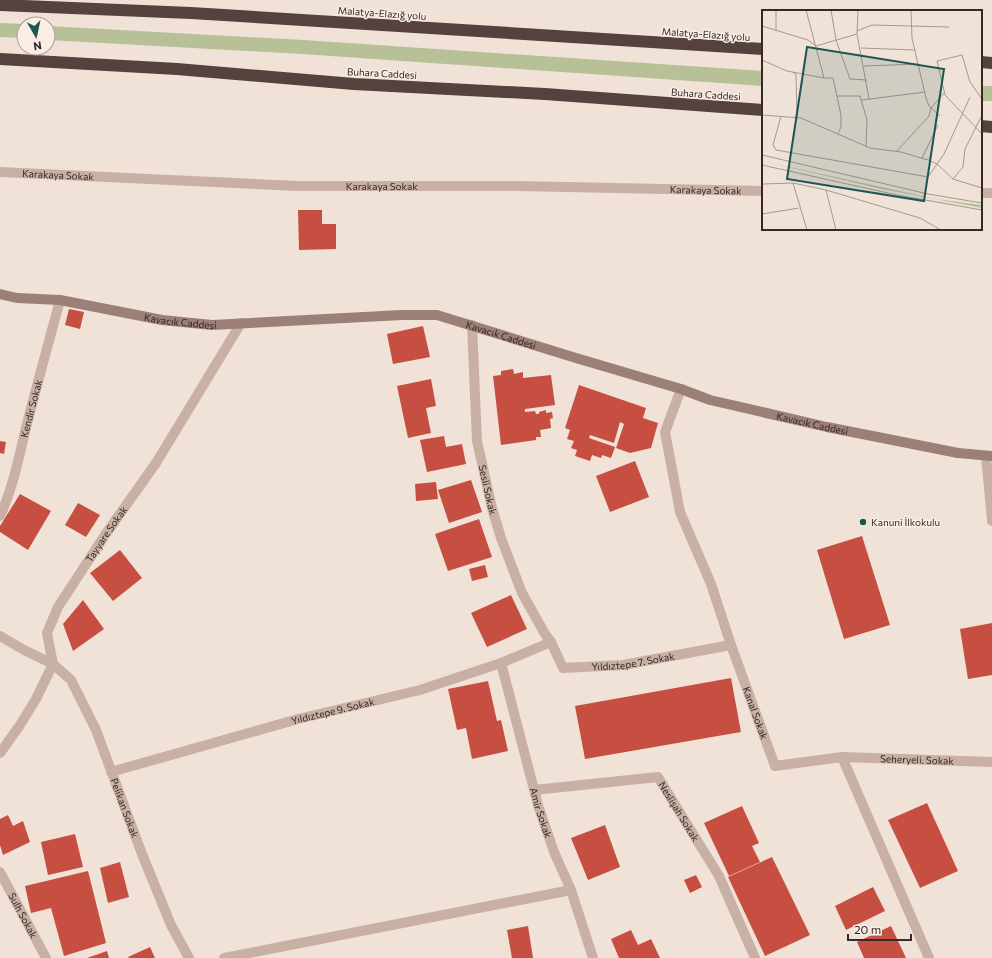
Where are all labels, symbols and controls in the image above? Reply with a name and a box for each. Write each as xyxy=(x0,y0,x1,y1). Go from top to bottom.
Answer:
street label: Malatya-Elazığ yolu xyxy=(337,4,427,22)
inset map xyxy=(762,10,982,230)
north arrow xyxy=(16,16,56,56)
street label: Malatya-Elazığ yolu xyxy=(661,25,751,43)
text: N xyxy=(33,39,43,53)
street label: Buhara Caddesi xyxy=(347,65,417,81)
street label: Buhara Caddesi xyxy=(671,86,741,102)
street label: Karakaya Sokak xyxy=(22,167,95,182)
street label: Karakaya Sokak xyxy=(346,180,418,192)
street label: Karakaya Sokak xyxy=(670,183,742,197)
street label: Kavacık Caddesi xyxy=(143,311,217,331)
street label: Kavacık Caddesi xyxy=(464,318,538,351)
street label: Kendir Sokak xyxy=(18,378,44,439)
street label: Kavacık Caddesi xyxy=(775,410,849,437)
street label: Sesli Sokak xyxy=(477,464,500,517)
street label: Tayyare Sokak xyxy=(83,503,130,564)
place label: Kanuni İlkokulu xyxy=(871,516,940,528)
marker: Kanuni İlkokulu xyxy=(858,517,868,527)
street label: Yıldıztepe 7. Sokak xyxy=(591,649,676,673)
street label: Kanal Sokak xyxy=(741,685,771,741)
street label: Yıldıztepe 9. Sokak xyxy=(290,695,376,727)
street label: Seheryeli. Sokak xyxy=(880,752,955,767)
street label: Pelikan Sokak xyxy=(108,776,142,840)
street label: Neslişah Sokak xyxy=(656,779,702,844)
street label: Amir Sokak xyxy=(528,786,555,840)
street label: Sulh Sokak xyxy=(6,891,40,940)
scale bar xyxy=(848,916,911,942)
text: 20 m xyxy=(854,922,881,936)

